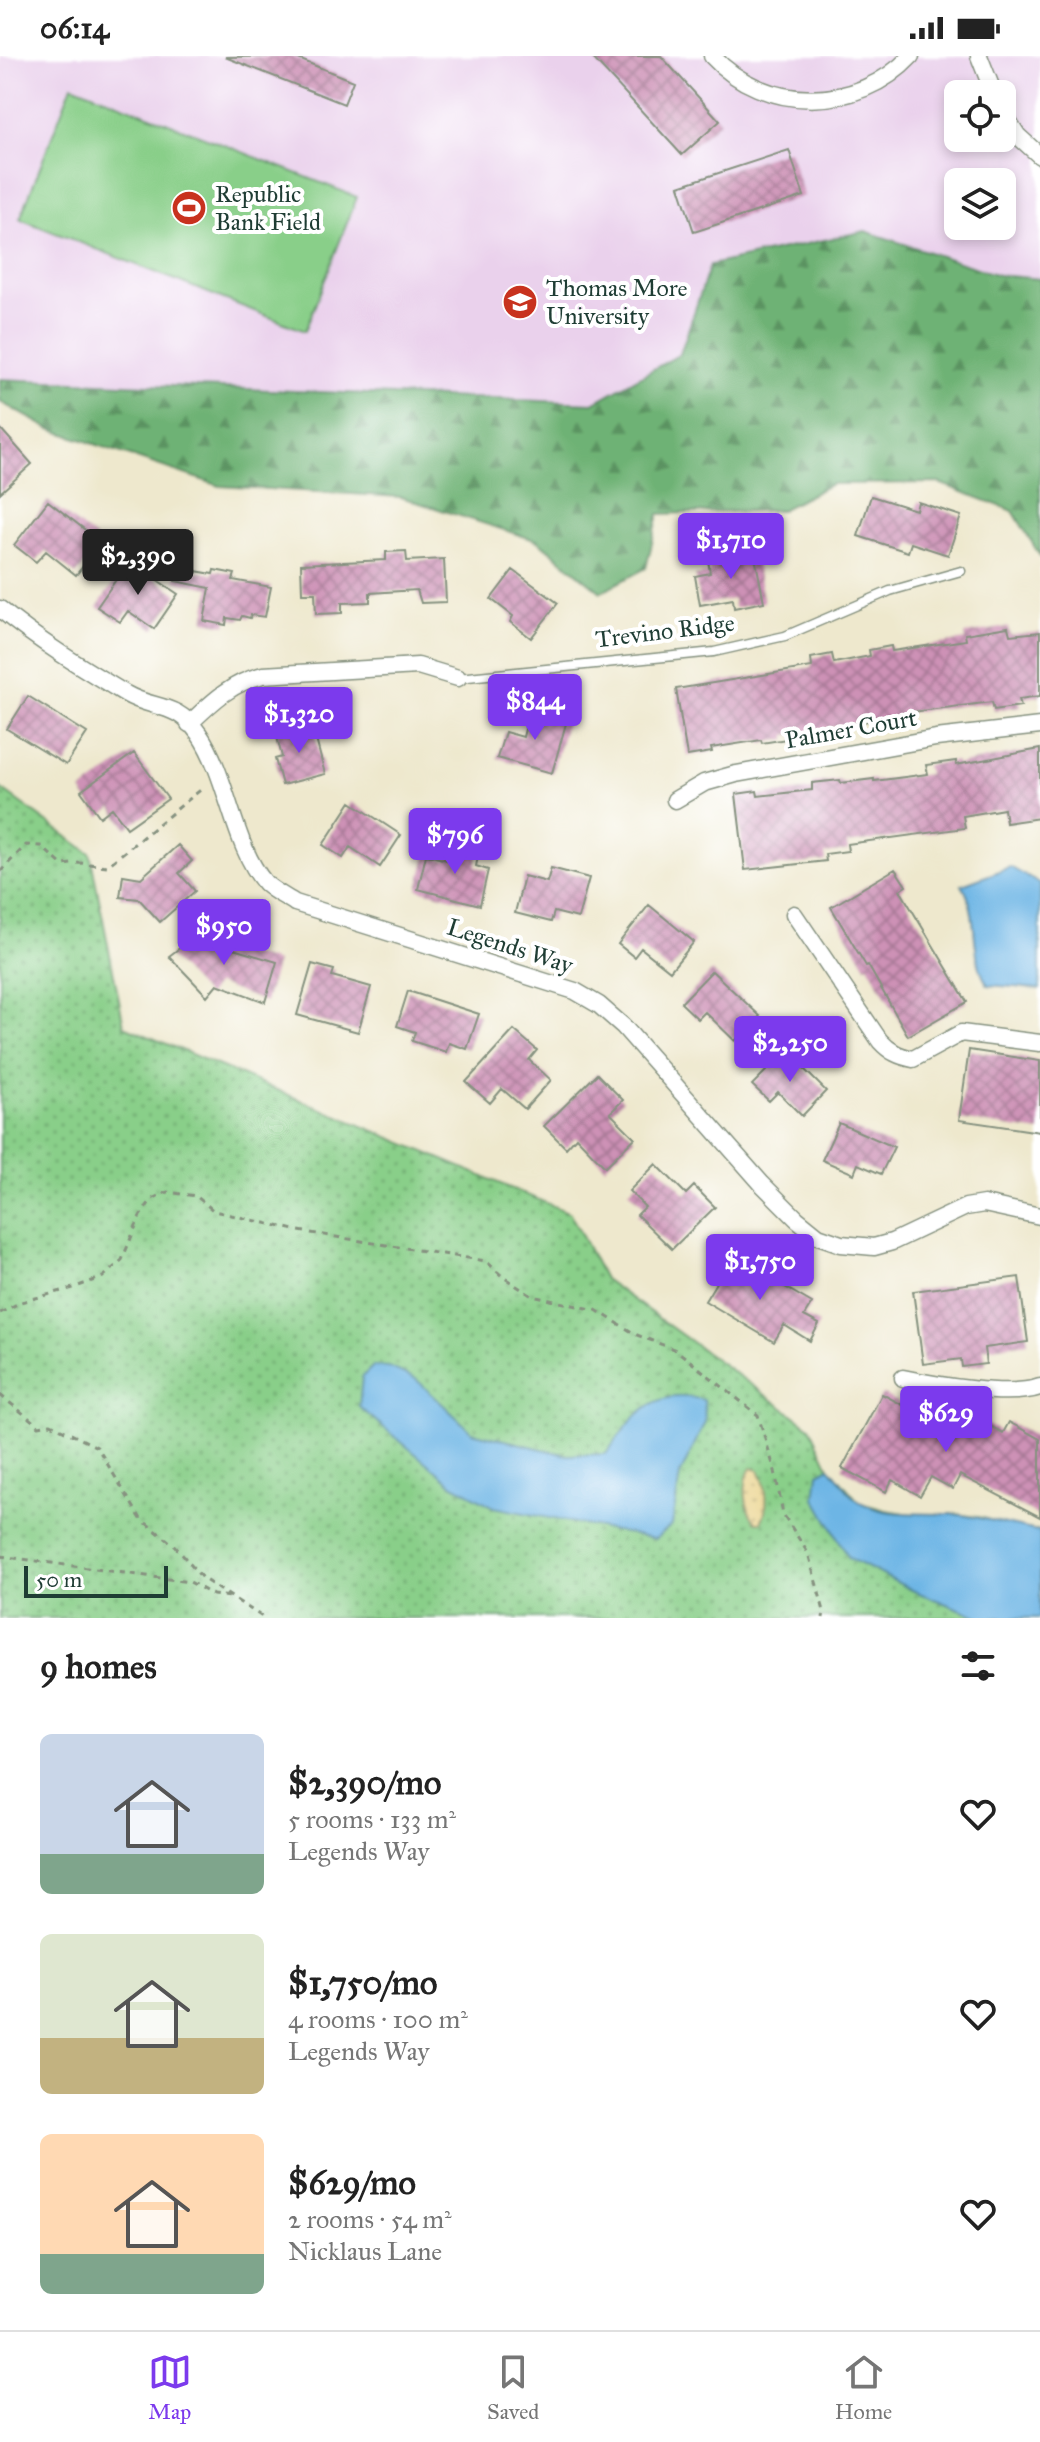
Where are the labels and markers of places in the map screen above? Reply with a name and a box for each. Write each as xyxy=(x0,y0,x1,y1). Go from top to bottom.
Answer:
place label: Republic Bank Field xyxy=(215,179,321,237)
sports icon: Republic Bank Field xyxy=(170,189,208,227)
place label: Thomas More University xyxy=(546,273,688,331)
school or university icon: Thomas More University xyxy=(501,283,539,321)
pin: $1,710 xyxy=(666,513,796,581)
pin: $2,390 xyxy=(73,529,203,597)
pin: $844 xyxy=(488,674,582,742)
pin: $1,320 xyxy=(234,687,364,755)
pin: $796 xyxy=(408,808,502,876)
pin: $950 xyxy=(177,899,271,967)
pin: $2,250 xyxy=(725,1016,855,1084)
pin: $1,750 xyxy=(695,1234,825,1302)
pin: $629 xyxy=(899,1386,993,1454)

